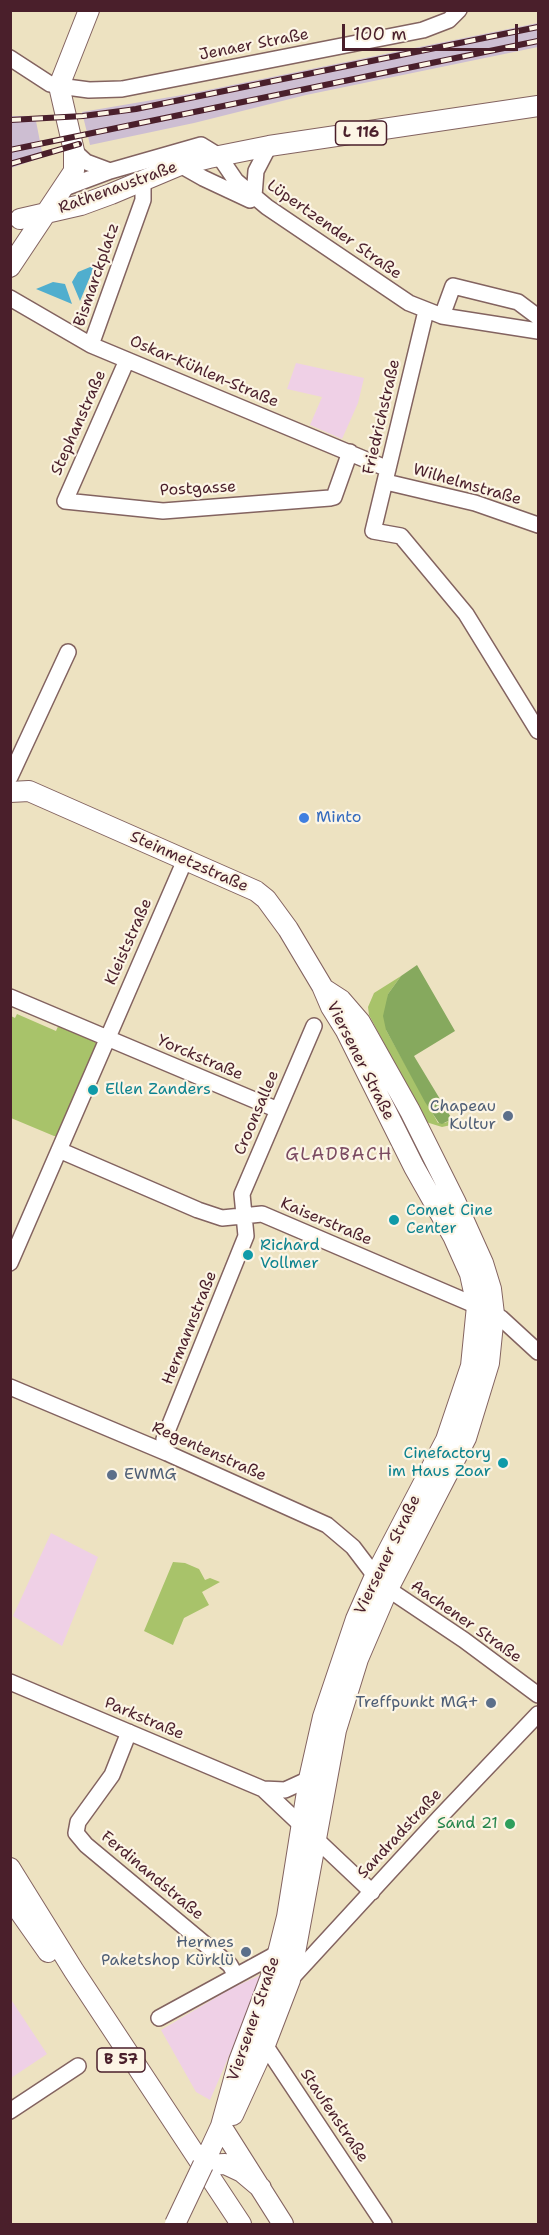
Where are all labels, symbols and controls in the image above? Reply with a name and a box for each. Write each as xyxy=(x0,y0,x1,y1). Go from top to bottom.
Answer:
scale bar xyxy=(345,12,520,50)
text: 100 m xyxy=(353,22,407,46)
street label: Jenaer Straße xyxy=(198,25,310,65)
road number: L 116 xyxy=(336,121,386,145)
street label: Rathenaustraße xyxy=(56,158,180,218)
street label: Lüpertzender Straße xyxy=(263,176,405,284)
street label: Bismarckplatz xyxy=(70,221,124,329)
street label: Oskar-Kühlen-Straße xyxy=(127,332,281,412)
street label: Friedrichstraße xyxy=(359,358,405,476)
street label: Stephanstraße xyxy=(47,367,111,479)
street label: Wilhelmstraße xyxy=(410,460,524,510)
street label: Postgasse xyxy=(159,477,237,501)
place label: Minto xyxy=(316,808,361,828)
marker: Minto xyxy=(297,811,311,825)
street label: Steinmetzstraße xyxy=(127,827,251,897)
street label: Kleiststraße xyxy=(101,896,157,988)
street label: Viersener Straße xyxy=(322,999,398,1123)
street label: Yorckstraße xyxy=(154,1031,246,1085)
street label: Croonsallee xyxy=(231,1068,283,1158)
place label: Ellen Zanders xyxy=(105,1080,211,1100)
marker: Ellen Zanders xyxy=(86,1083,100,1097)
place label: Chapeau Kultur xyxy=(430,1097,496,1135)
marker: Chapeau Kultur xyxy=(501,1109,515,1123)
district label: GLADBACH xyxy=(285,1144,393,1166)
street label: Kaiserstraße xyxy=(277,1194,375,1250)
place label: Comet Cine Center xyxy=(406,1201,493,1239)
marker: Comet Cine Center xyxy=(387,1213,401,1227)
place label: Richard Vollmer xyxy=(260,1236,320,1274)
marker: Richard Vollmer xyxy=(241,1248,255,1262)
street label: Hermannstraße xyxy=(158,1268,222,1388)
street label: Regentenstraße xyxy=(149,1418,269,1486)
place label: Cinefactory im Haus Zoar xyxy=(388,1444,491,1482)
marker: Cinefactory im Haus Zoar xyxy=(496,1456,510,1470)
place label: EWMG xyxy=(124,1465,177,1485)
marker: EWMG xyxy=(105,1468,119,1482)
street label: Viersener Straße xyxy=(351,1492,425,1618)
street label: Aachener Straße xyxy=(407,1577,525,1667)
place label: Treffpunkt MG+ xyxy=(355,1693,479,1713)
street label: Parkstraße xyxy=(101,1694,187,1744)
marker: Treffpunkt MG+ xyxy=(484,1696,498,1710)
street label: Sandradstraße xyxy=(354,1785,446,1883)
place label: Sand 21 xyxy=(437,1814,498,1834)
marker: Sand 21 xyxy=(503,1817,517,1831)
street label: Ferdinandstraße xyxy=(97,1827,207,1925)
place label: Hermes Paketshop Kürklü xyxy=(101,1933,234,1971)
marker: Hermes Paketshop Kürklü xyxy=(239,1945,253,1959)
street label: Viersener Straße xyxy=(224,1954,284,2084)
road number: B 57 xyxy=(97,2048,145,2072)
street label: Staufenstraße xyxy=(296,2066,372,2166)

